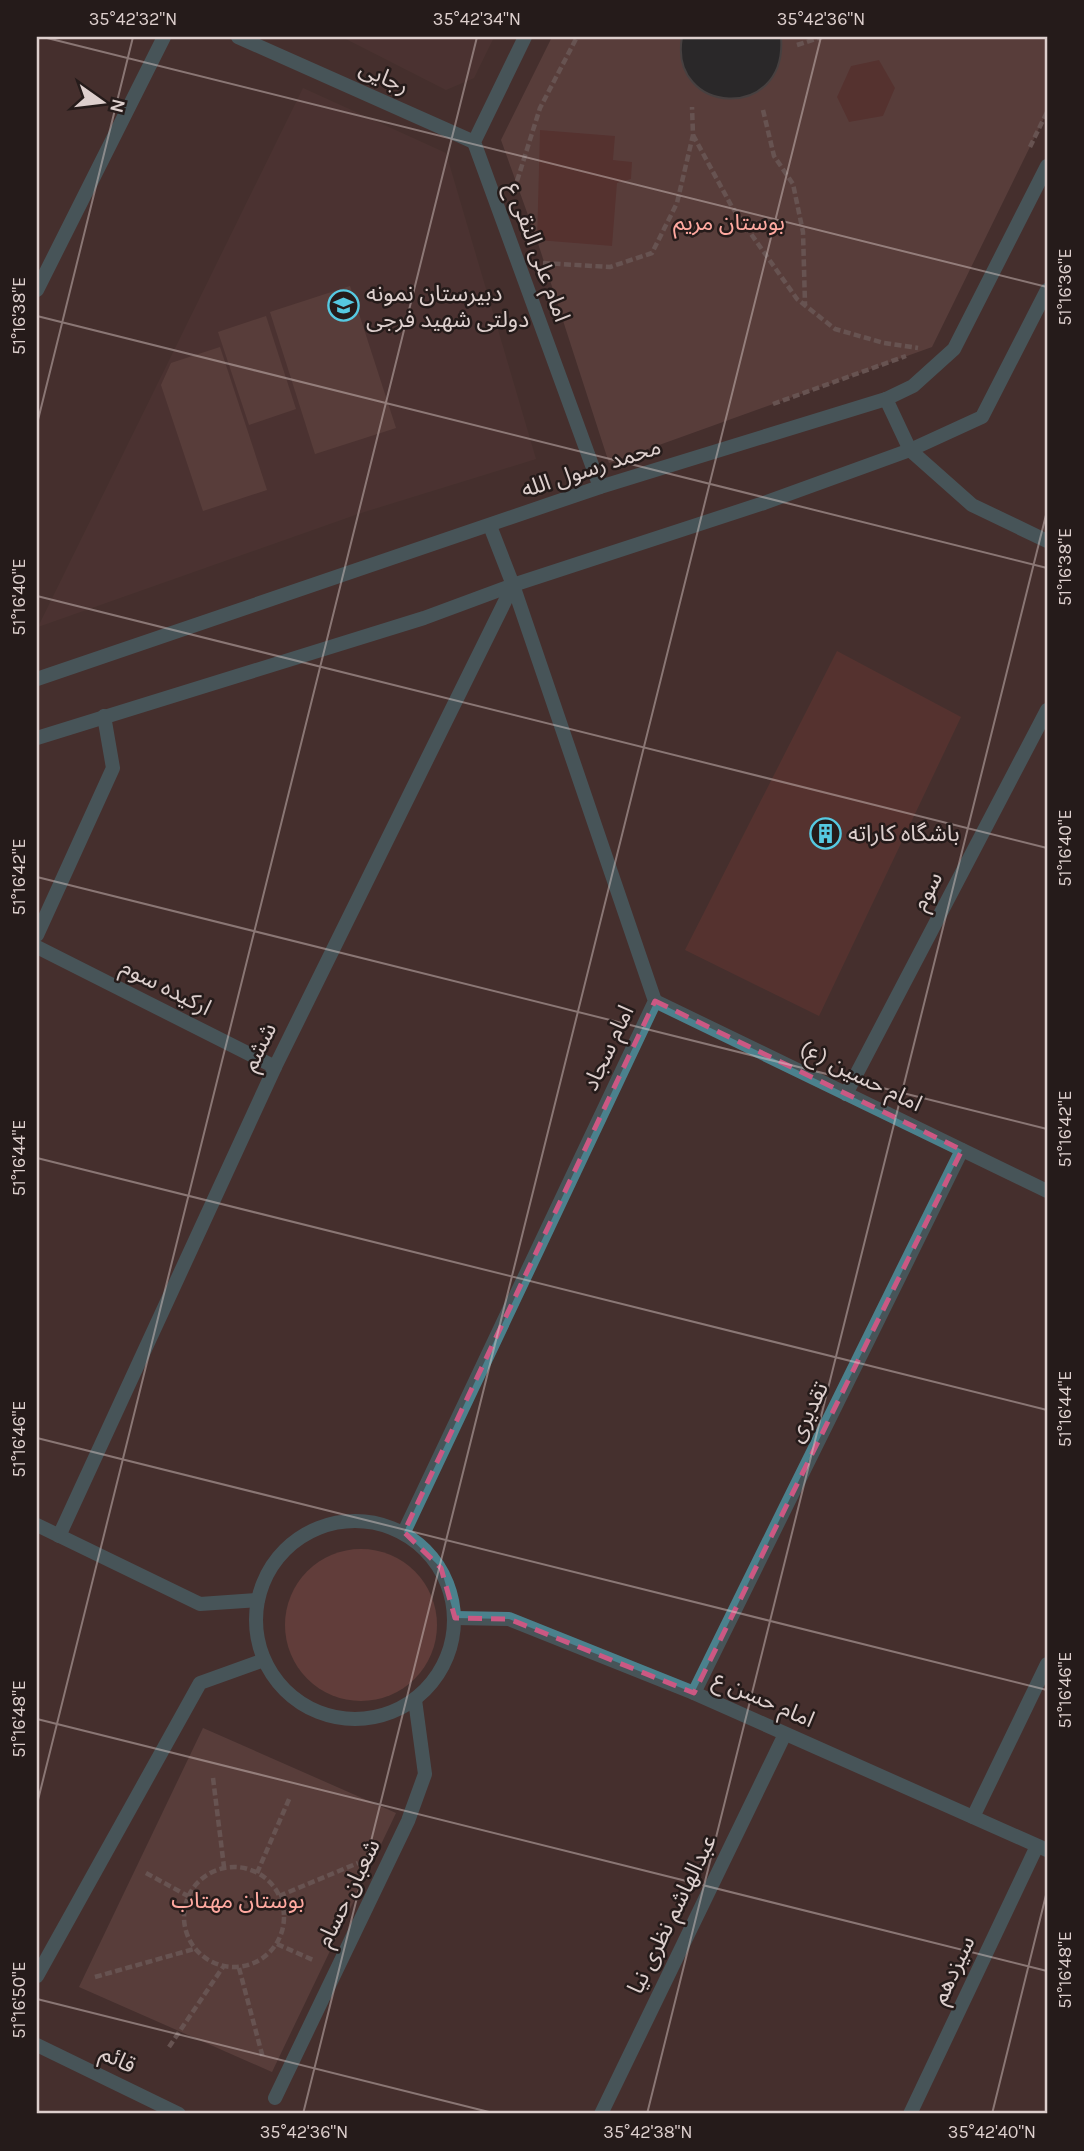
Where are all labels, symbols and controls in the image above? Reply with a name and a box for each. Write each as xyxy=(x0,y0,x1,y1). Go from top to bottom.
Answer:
text: 35°42'32"N xyxy=(89,8,177,30)
text: 35°42'34"N xyxy=(433,8,521,30)
text: 35°42'36"N xyxy=(777,8,865,30)
street label: رجایی xyxy=(355,54,413,100)
north arrow xyxy=(66,66,136,136)
text: N xyxy=(105,97,130,115)
street label: امام علی النقی ع xyxy=(497,179,576,327)
park label: بوستان مریم xyxy=(673,209,785,239)
text: 51°16'36"E xyxy=(1054,248,1076,326)
text: 51°16'38"E xyxy=(8,277,30,355)
place label: دبیرستان نمونه دولتی شهید فرجی xyxy=(366,280,529,333)
school or university icon: دبیرستان نمونه دولتی شهید فرجی xyxy=(326,289,360,323)
street label: محمد رسول الله xyxy=(518,433,664,503)
text: 51°16'38"E xyxy=(1054,528,1076,606)
text: 51°16'40"E xyxy=(8,558,30,636)
text: 51°16'40"E xyxy=(1054,809,1076,887)
building icon: باشگاه کاراته xyxy=(808,816,842,850)
place label: باشگاه کاراته xyxy=(848,820,960,847)
text: 51°16'42"E xyxy=(8,838,30,916)
street label: سوم xyxy=(906,867,952,917)
street label: ارکیده سوم xyxy=(114,953,216,1025)
street label: امام سجاد xyxy=(576,1001,643,1097)
street label: ششم xyxy=(236,1018,285,1077)
street label: امام حسین (ع) xyxy=(794,1035,927,1121)
text: 51°16'42"E xyxy=(1054,1090,1076,1168)
text: 51°16'44"E xyxy=(8,1120,30,1196)
text: 51°16'44"E xyxy=(1054,1371,1076,1447)
street label: تقدیری xyxy=(782,1377,834,1447)
text: 51°16'46"E xyxy=(8,1401,30,1477)
text: 51°16'46"E xyxy=(1054,1652,1076,1728)
street label: امام حسن ع xyxy=(708,1665,819,1737)
text: 51°16'48"E xyxy=(8,1680,30,1758)
street label: عبدالهاشم نظری نیا xyxy=(622,1830,725,1999)
street label: شعبان حسام xyxy=(310,1835,389,1953)
park label: بوستان مهتاب xyxy=(171,1887,305,1914)
text: 51°16'48"E xyxy=(1054,1931,1076,2009)
street label: سیزدهم xyxy=(926,1932,983,2010)
text: 51°16'50"E xyxy=(8,1961,30,2039)
street label: قائم xyxy=(95,2039,140,2082)
text: 35°42'36"N xyxy=(260,2121,348,2143)
text: 35°42'38"N xyxy=(603,2121,693,2143)
text: 35°42'40"N xyxy=(948,2121,1036,2143)

